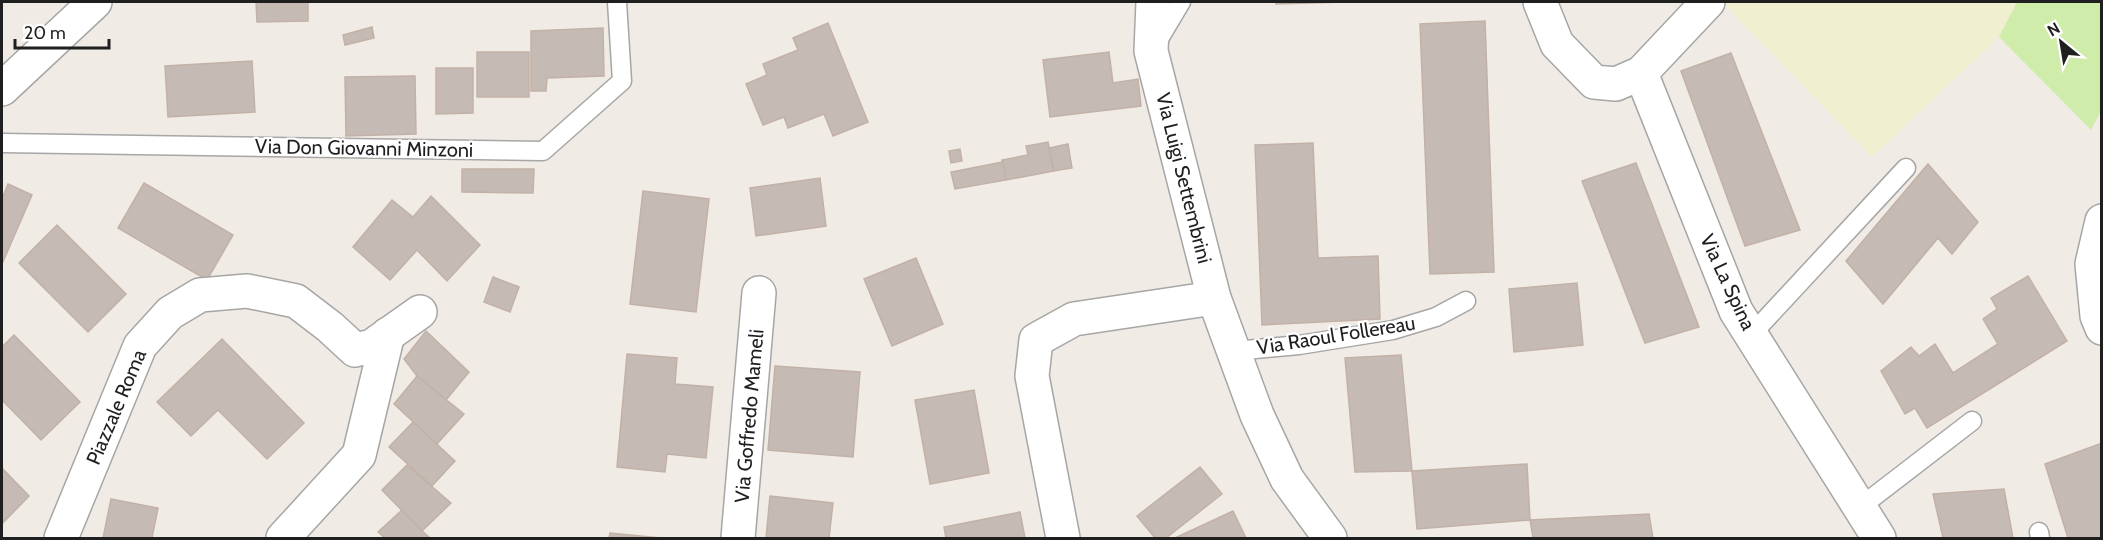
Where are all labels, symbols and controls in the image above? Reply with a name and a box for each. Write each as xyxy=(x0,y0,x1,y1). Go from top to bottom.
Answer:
scale bar xyxy=(15,12,110,50)
north arrow xyxy=(2031,12,2091,72)
text: N xyxy=(2044,18,2063,40)
text: 20 m xyxy=(24,22,66,44)
street label: Via Luigi Settembrini xyxy=(1151,90,1217,266)
street label: Via Don Giovanni Minzoni xyxy=(255,134,473,162)
street label: Via La Spina xyxy=(1695,230,1761,334)
street label: Via Raoul Follereau xyxy=(1255,311,1417,359)
street label: Via Goffredo Mameli xyxy=(729,328,769,504)
street label: Piazzale Roma xyxy=(81,345,151,468)

